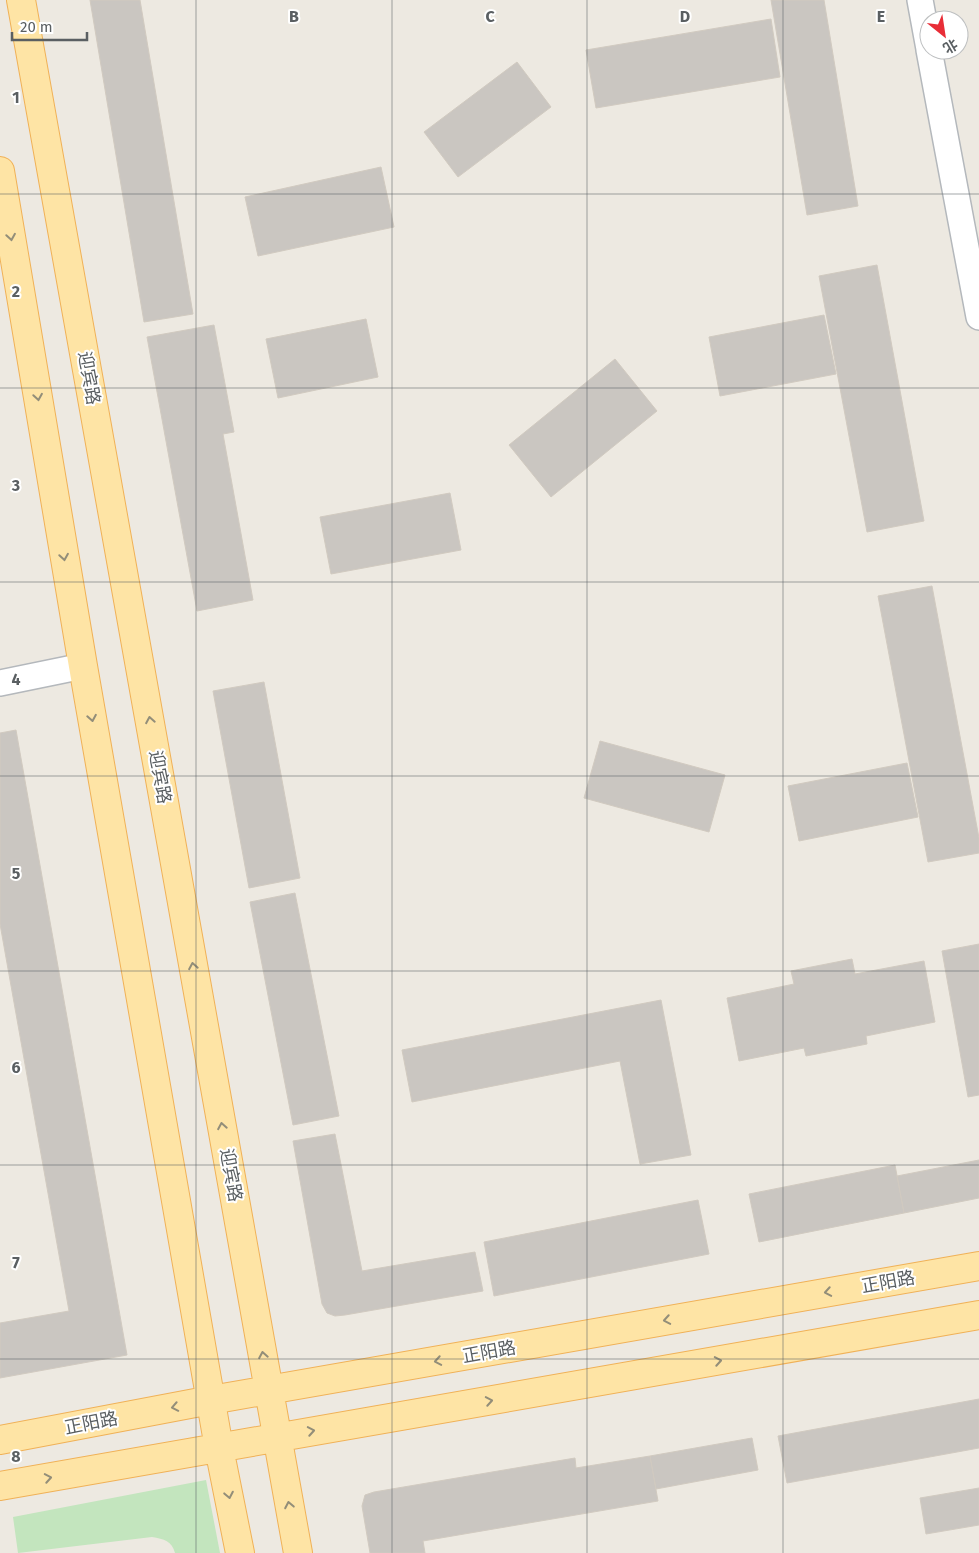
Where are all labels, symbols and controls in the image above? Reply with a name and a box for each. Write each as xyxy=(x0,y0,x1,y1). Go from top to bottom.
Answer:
text: B xyxy=(289,7,299,26)
text: C xyxy=(485,7,495,26)
text: D xyxy=(680,7,690,26)
text: E xyxy=(877,7,885,26)
scale bar xyxy=(12,10,88,42)
north arrow xyxy=(919,10,969,60)
text: 20 m xyxy=(20,18,53,36)
text: 北 xyxy=(940,35,961,57)
text: 1 xyxy=(12,88,20,107)
one-way arrow xyxy=(5,232,15,241)
text: 2 xyxy=(12,282,20,301)
street label: 迎宾路 xyxy=(73,350,105,406)
one-way arrow xyxy=(32,393,42,401)
text: 3 xyxy=(11,476,20,495)
one-way arrow xyxy=(59,553,69,562)
text: 4 xyxy=(11,670,21,689)
one-way arrow xyxy=(86,713,96,722)
one-way arrow xyxy=(145,716,155,724)
street label: 迎宾路 xyxy=(144,749,176,805)
text: 5 xyxy=(12,864,21,883)
one-way arrow xyxy=(189,962,199,970)
text: 6 xyxy=(11,1058,21,1077)
one-way arrow xyxy=(217,1122,227,1130)
street label: 迎宾路 xyxy=(215,1147,247,1203)
text: 7 xyxy=(12,1253,20,1272)
street label: 正阳路 xyxy=(860,1266,916,1298)
one-way arrow xyxy=(823,1287,832,1297)
one-way arrow xyxy=(663,1315,672,1325)
street label: 正阳路 xyxy=(461,1336,517,1368)
one-way arrow xyxy=(258,1351,268,1359)
one-way arrow xyxy=(434,1355,443,1365)
one-way arrow xyxy=(713,1356,722,1366)
one-way arrow xyxy=(484,1396,493,1406)
one-way arrow xyxy=(171,1401,179,1411)
street label: 正阳路 xyxy=(62,1407,120,1439)
one-way arrow xyxy=(307,1427,316,1437)
text: 8 xyxy=(11,1447,21,1466)
one-way arrow xyxy=(44,1473,52,1483)
one-way arrow xyxy=(223,1491,233,1500)
one-way arrow xyxy=(285,1501,295,1509)

